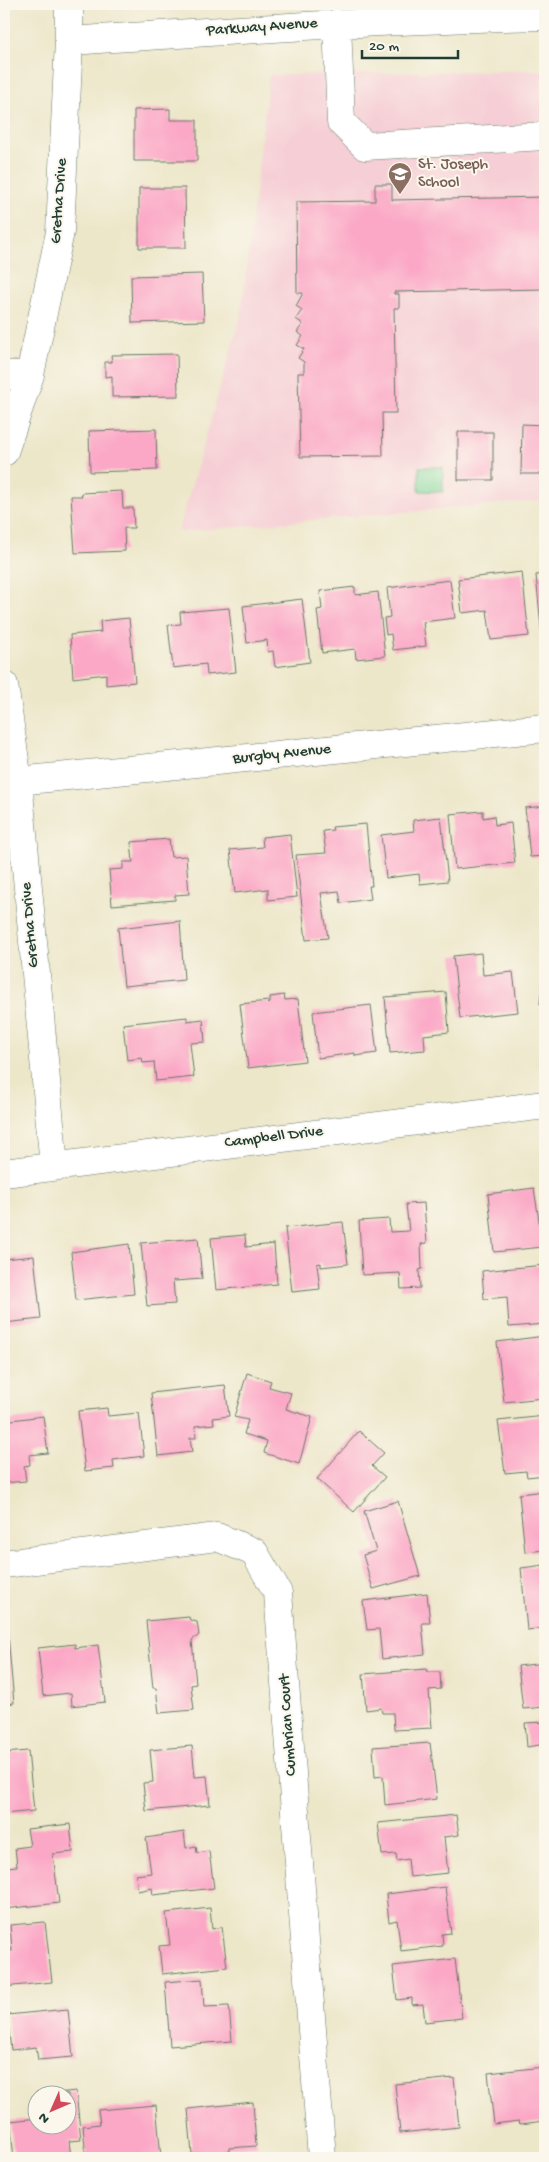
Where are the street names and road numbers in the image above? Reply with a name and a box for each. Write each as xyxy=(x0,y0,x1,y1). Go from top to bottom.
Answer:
street label: Parkway Avenue xyxy=(205,15,319,41)
street label: Gretna Drive xyxy=(48,157,73,244)
street label: Burgby Avenue xyxy=(231,740,333,770)
street label: Gretna Drive xyxy=(18,881,44,969)
street label: Campbell Drive xyxy=(224,1122,325,1153)
street label: Cumbrian Court xyxy=(276,1672,302,1777)

